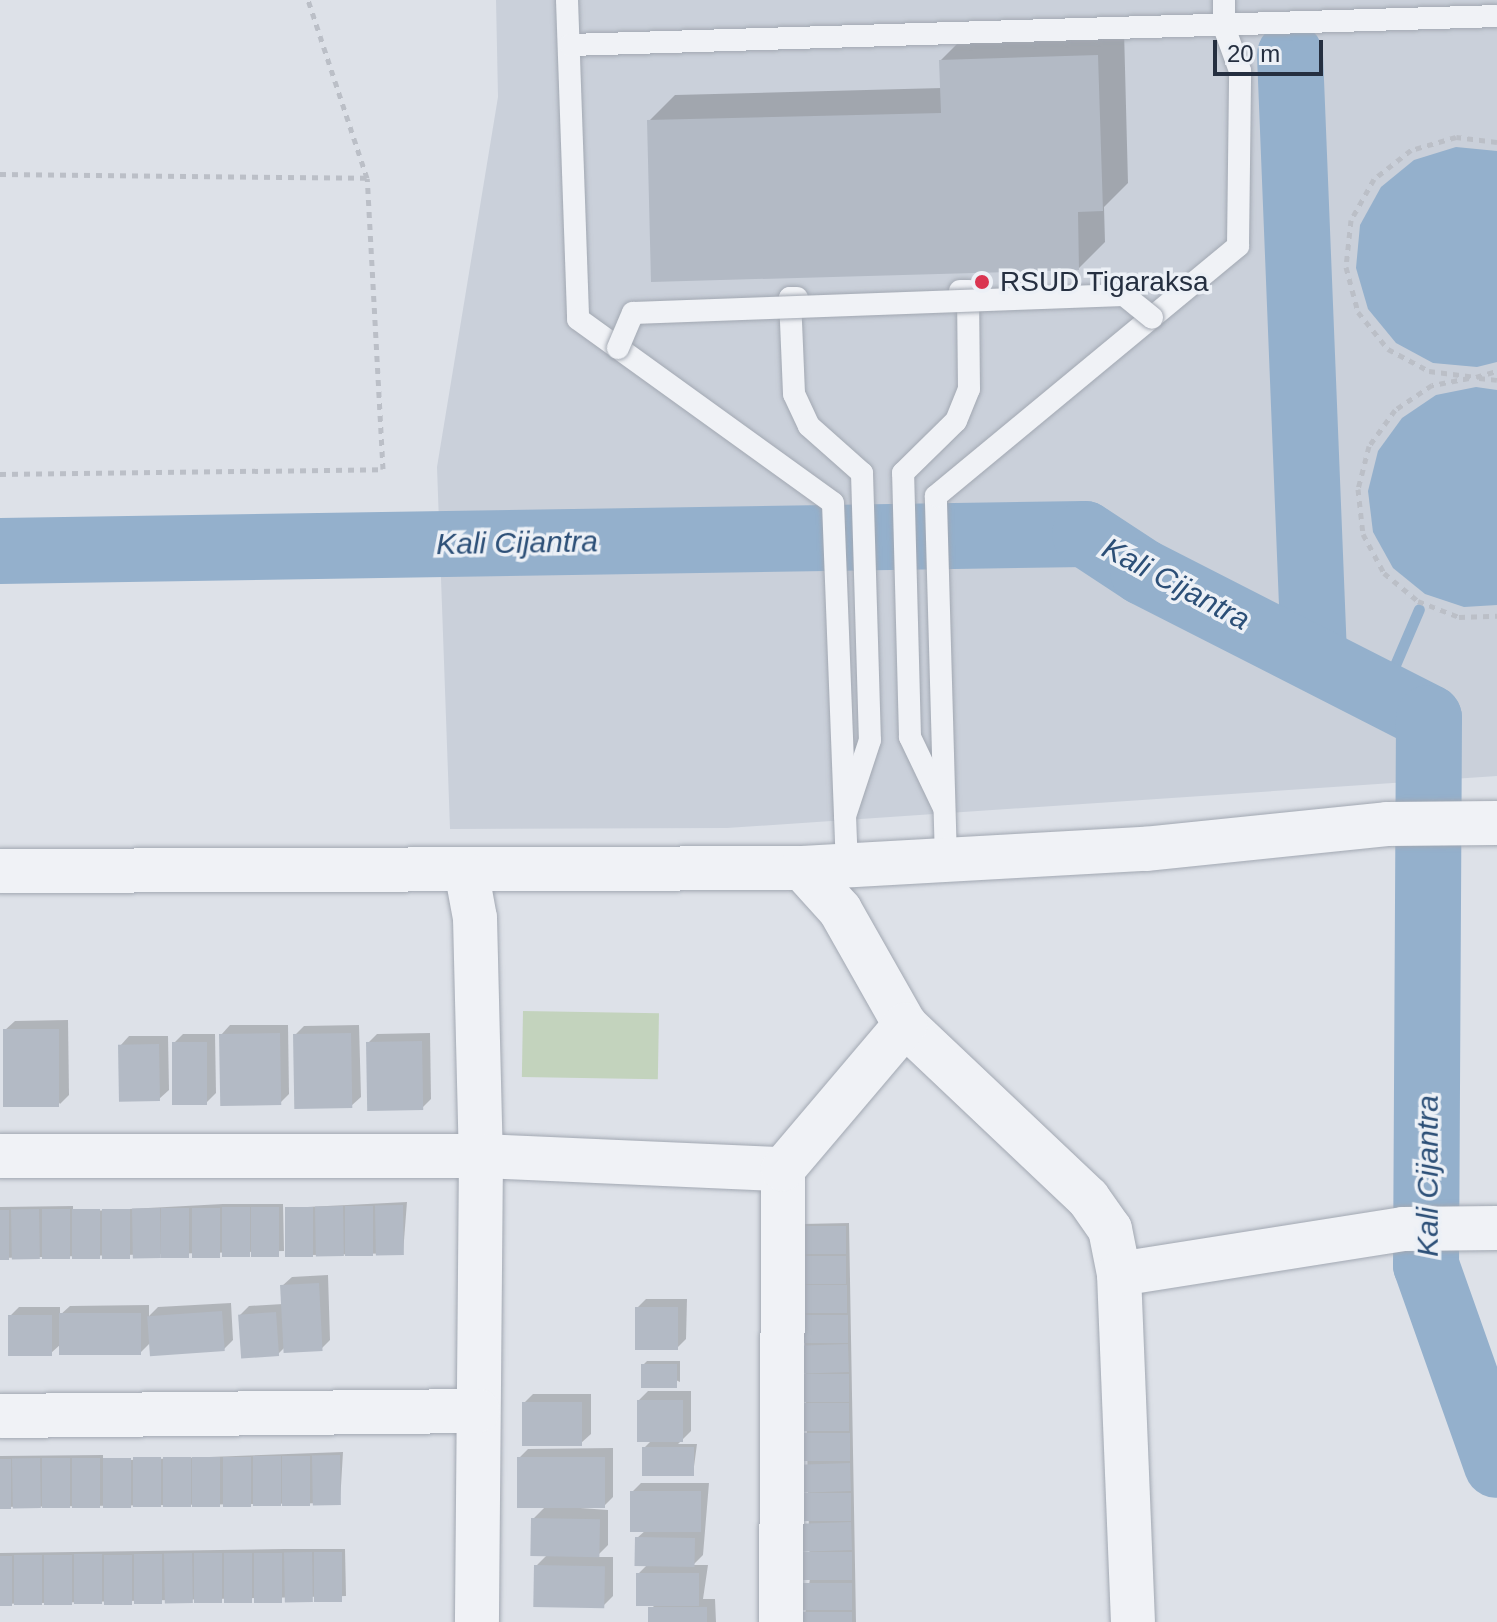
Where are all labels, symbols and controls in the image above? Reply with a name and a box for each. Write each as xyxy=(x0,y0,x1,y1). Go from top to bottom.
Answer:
scale bar xyxy=(1217,24,1327,74)
text: 20 m xyxy=(1227,40,1280,67)
place label: RSUD Tigaraksa xyxy=(1000,265,1209,299)
marker: RSUD Tigaraksa xyxy=(971,271,993,293)
water label: Kali Cijantra xyxy=(436,524,598,562)
water label: Kali Cijantra xyxy=(1096,530,1256,638)
water label: Kali Cijantra xyxy=(1410,1095,1446,1257)

